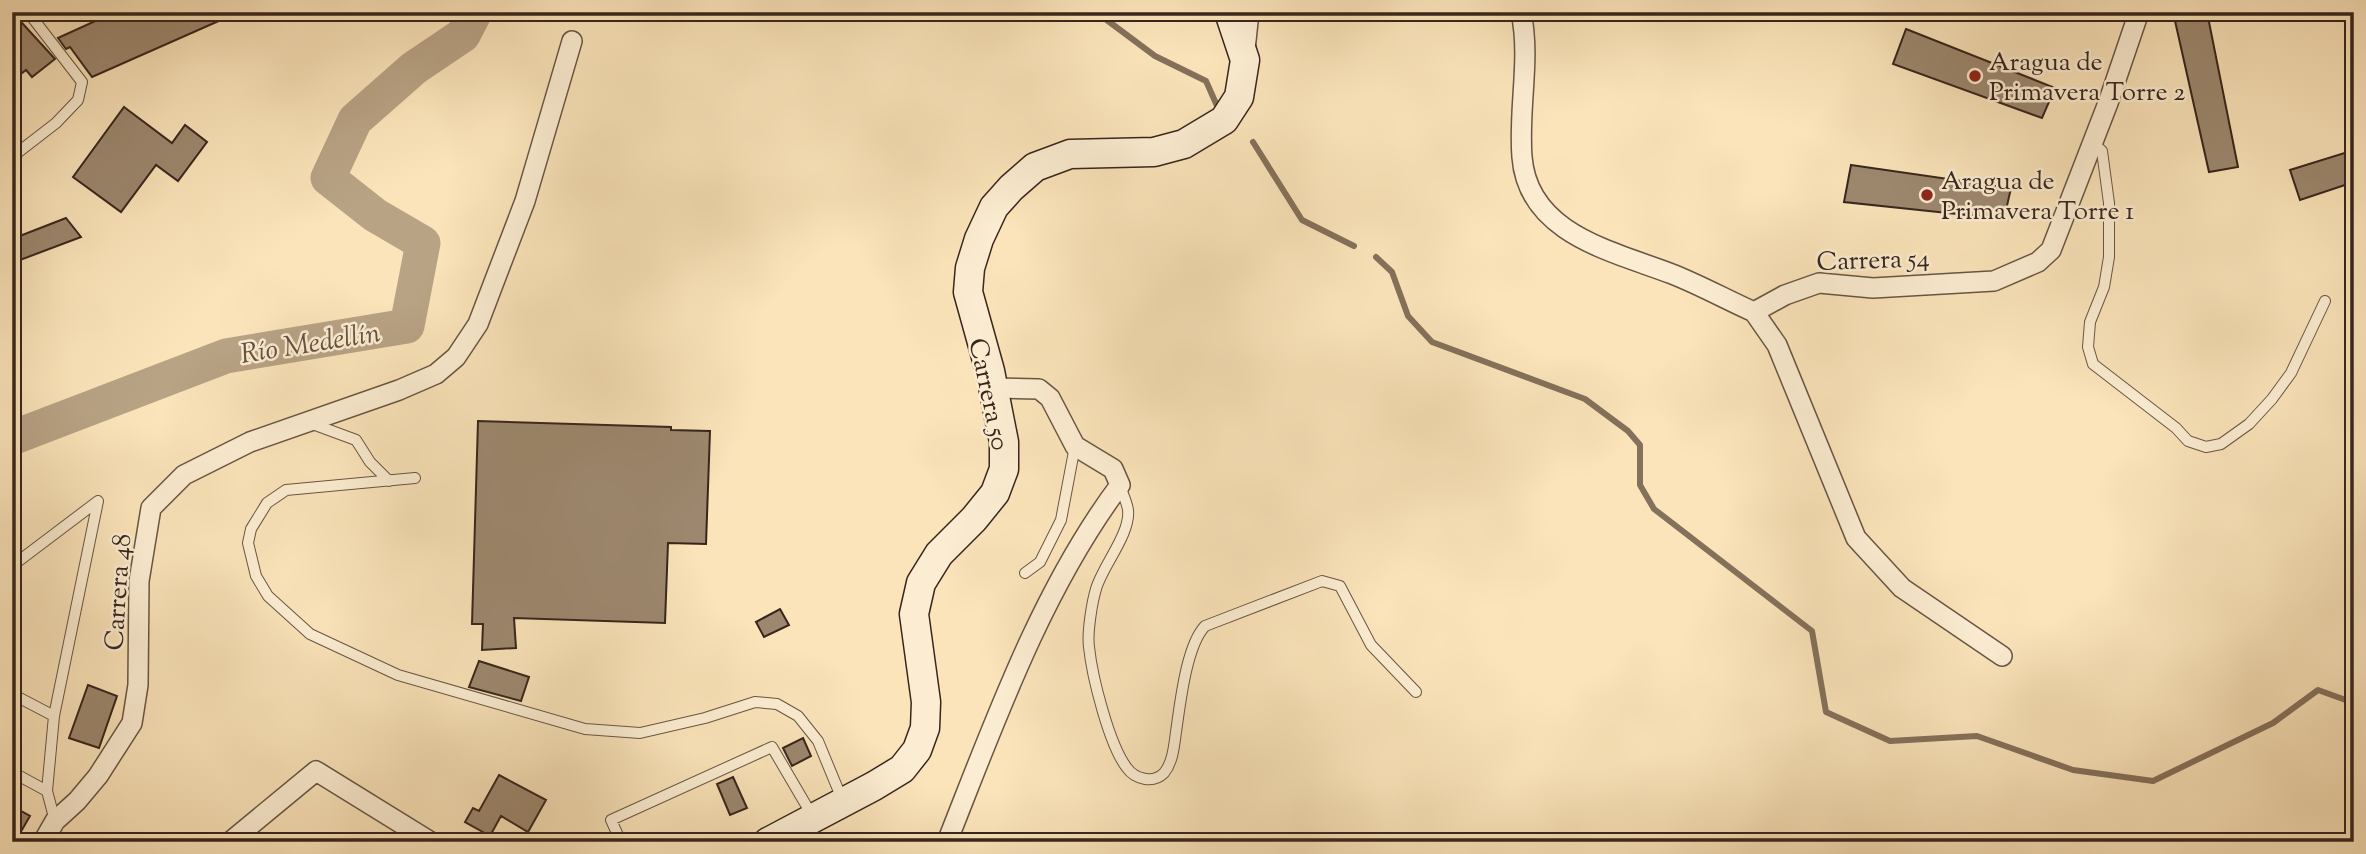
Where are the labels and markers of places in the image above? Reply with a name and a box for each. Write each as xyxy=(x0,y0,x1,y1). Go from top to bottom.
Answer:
place label: Aragua de Primavera Torre 2 xyxy=(1989,45,2185,112)
marker: Aragua de Primavera Torre 2 xyxy=(1967,68,1983,84)
place label: Aragua de Primavera Torre 1 xyxy=(1941,164,2134,231)
marker: Aragua de Primavera Torre 1 xyxy=(1919,187,1935,203)

